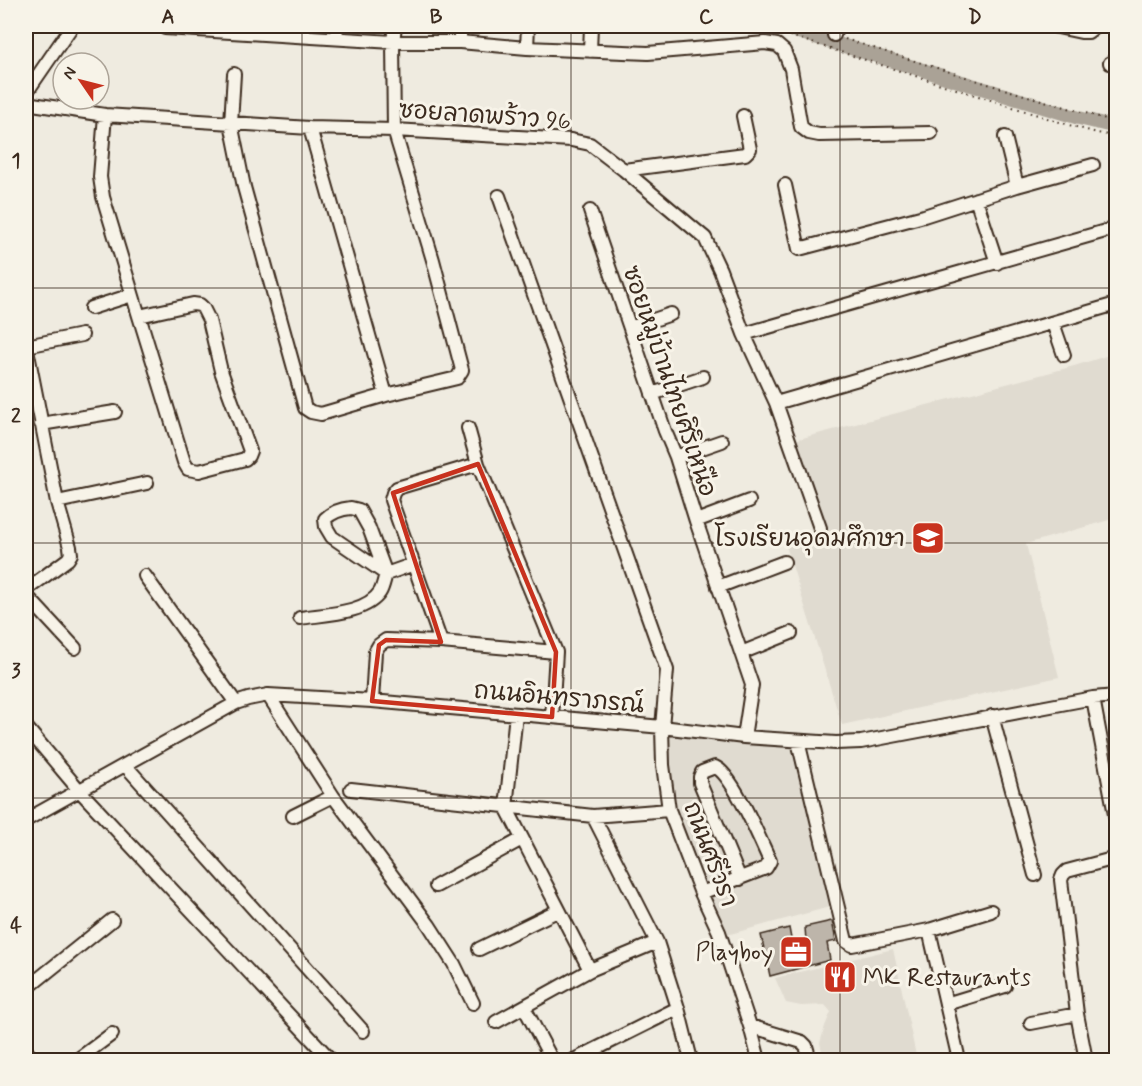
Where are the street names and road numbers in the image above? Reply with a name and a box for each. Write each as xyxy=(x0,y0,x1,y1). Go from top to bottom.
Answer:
street label: ซอยลาดพร้าว 96 xyxy=(398,94,572,138)
street label: ซอยหมู่บ้านไทยศิริเหนือ xyxy=(614,261,725,501)
street label: ถนนอินทราภรณ์ xyxy=(472,674,646,721)
street label: ถนนศรีวรา xyxy=(675,797,745,912)

